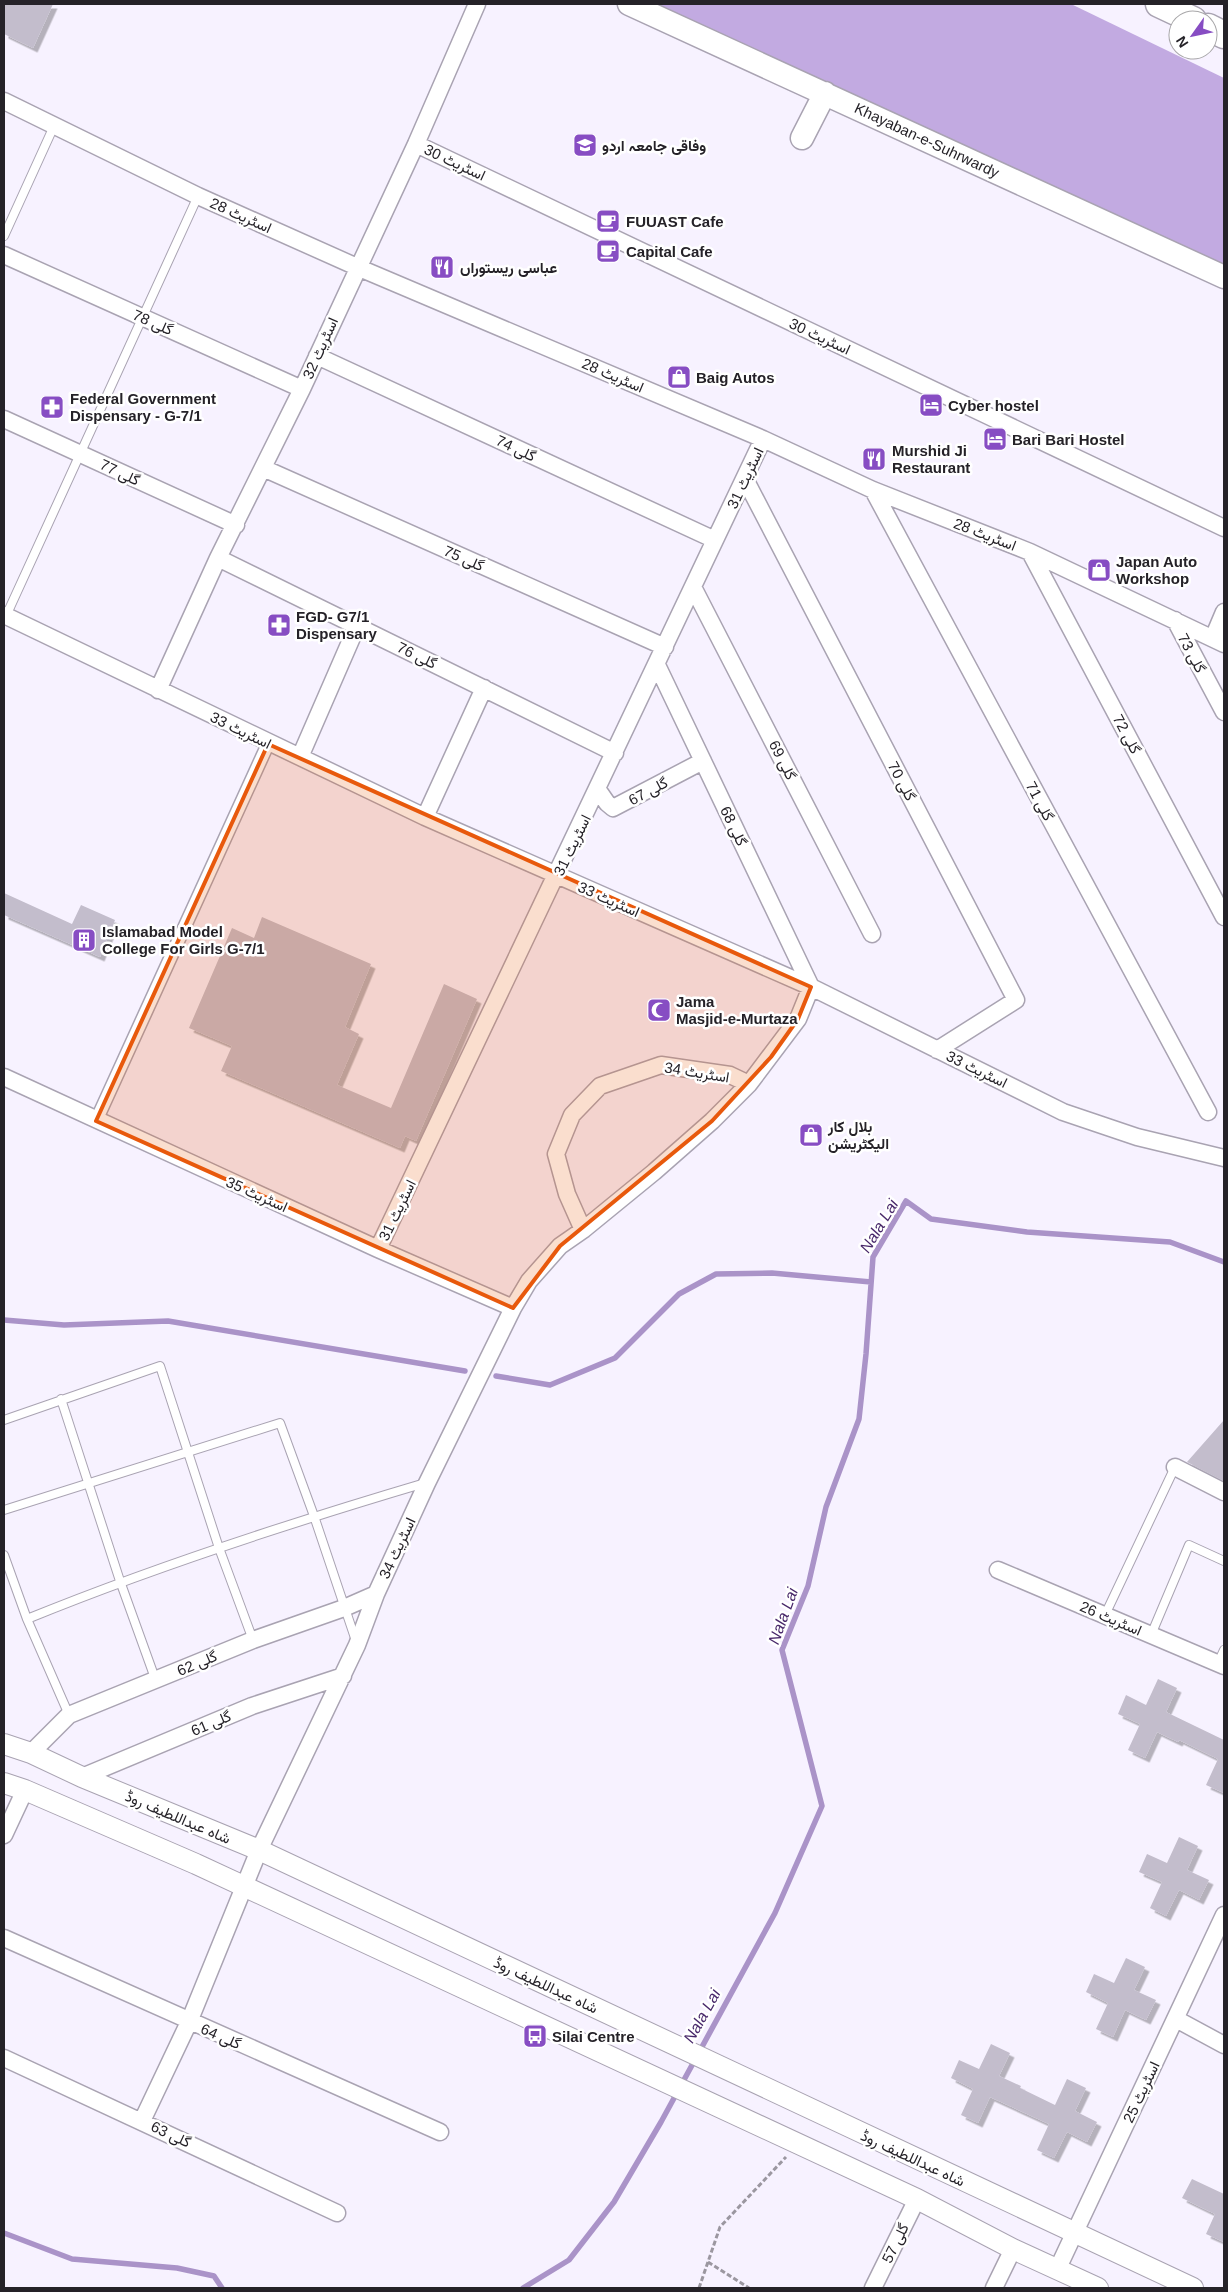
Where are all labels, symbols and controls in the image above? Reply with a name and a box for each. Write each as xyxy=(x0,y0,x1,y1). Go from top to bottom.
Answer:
north arrow xyxy=(1168,10,1218,60)
text: N xyxy=(1173,33,1192,51)
street label: Khayaban-e-Suhrwardy xyxy=(852,99,1002,181)
school or university icon: وفاقی جامعہ اردو xyxy=(572,132,598,158)
place label: وفاقی جامعہ اردو xyxy=(602,137,706,155)
street label: اسٹریٹ 30 xyxy=(421,140,488,184)
street label: اسٹریٹ 28 xyxy=(207,194,274,237)
cafe icon: FUUAST Cafe xyxy=(595,208,621,234)
place label: FUUAST Cafe xyxy=(626,213,724,230)
cafe icon: Capital Cafe xyxy=(595,238,621,264)
place label: Capital Cafe xyxy=(626,243,713,260)
restaurant icon: عباسی ریستوراں xyxy=(429,254,455,280)
place label: عباسی ریستوراں xyxy=(460,259,557,277)
street label: گلی 78 xyxy=(130,306,176,340)
street label: اسٹریٹ 30 xyxy=(786,314,853,358)
street label: اسٹریٹ 32 xyxy=(299,315,342,382)
street label: اسٹریٹ 28 xyxy=(579,354,647,397)
shop icon: Baig Autos xyxy=(666,364,692,390)
place label: Baig Autos xyxy=(696,369,775,386)
place label: Federal Government Dispensary - G-7/1 xyxy=(70,390,216,424)
hotel icon: Cyber hostel xyxy=(918,392,944,418)
pharmacy icon: Federal Government Dispensary - G-7/1 xyxy=(39,394,65,420)
place label: Cyber hostel xyxy=(948,397,1039,414)
hotel icon: Bari Bari Hostel xyxy=(982,426,1008,452)
street label: گلی 74 xyxy=(493,431,539,467)
place label: Bari Bari Hostel xyxy=(1012,431,1125,448)
place label: Murshid Ji Restaurant xyxy=(892,442,970,476)
street label: اسٹریٹ 31 xyxy=(723,445,767,512)
restaurant icon: Murshid Ji Restaurant xyxy=(861,446,887,472)
street label: گلی 77 xyxy=(97,455,143,491)
street label: اسٹریٹ 28 xyxy=(951,514,1019,555)
street label: گلی 75 xyxy=(441,542,487,576)
place label: Japan Auto Workshop xyxy=(1116,553,1197,587)
shop icon: Japan Auto Workshop xyxy=(1086,557,1112,583)
place label: FGD- G7/1 Dispensary xyxy=(296,608,378,642)
pharmacy icon: FGD- G7/1 Dispensary xyxy=(266,612,292,638)
street label: گلی 73 xyxy=(1173,630,1210,677)
street label: گلی 76 xyxy=(394,638,440,674)
street label: اسٹریٹ 33 xyxy=(207,708,274,753)
street label: گلی 72 xyxy=(1108,711,1145,758)
street label: گلی 69 xyxy=(764,737,800,784)
street label: گلی 70 xyxy=(883,758,920,805)
street label: گلی 67 xyxy=(625,773,672,810)
street label: گلی 71 xyxy=(1021,778,1058,825)
street label: گلی 68 xyxy=(715,803,751,850)
street label: اسٹریٹ 31 xyxy=(550,812,595,879)
street label: اسٹریٹ 33 xyxy=(575,878,642,921)
place label: Islamabad Model College For Girls G-7/1 xyxy=(102,923,265,957)
building icon: Islamabad Model College For Girls G-7/1 xyxy=(71,927,97,953)
place label: Jama Masjid-e-Murtaza xyxy=(676,993,798,1027)
mosque icon: Jama Masjid-e-Murtaza xyxy=(646,997,672,1023)
street label: اسٹریٹ 33 xyxy=(943,1047,1010,1092)
street label: اسٹریٹ 34 xyxy=(663,1058,731,1087)
place label: بلال کار الیکٹریشن xyxy=(827,1118,889,1153)
shop icon: بلال کار الیکٹریشن xyxy=(798,1122,824,1148)
street label: اسٹریٹ 35 xyxy=(223,1173,290,1216)
street label: اسٹریٹ 31 xyxy=(375,1177,420,1244)
water label: Nala Lai xyxy=(857,1196,902,1256)
street label: اسٹریٹ 34 xyxy=(375,1515,419,1582)
water label: Nala Lai xyxy=(765,1585,801,1646)
street label: اسٹریٹ 26 xyxy=(1077,1597,1145,1640)
street label: گلی 62 xyxy=(174,1647,221,1681)
street label: گلی 61 xyxy=(188,1707,235,1741)
street label: شاہ عبداللطیف روڈ xyxy=(122,1787,233,1848)
street label: شاہ عبداللطیف روڈ xyxy=(491,1953,601,2018)
water label: Nala Lai xyxy=(680,1986,724,2046)
street label: گلی 64 xyxy=(198,2020,244,2054)
bus stop icon: Silai Centre xyxy=(522,2023,548,2049)
place label: Silai Centre xyxy=(552,2028,635,2045)
street label: اسٹریٹ 25 xyxy=(1119,2059,1163,2126)
street label: گلی 63 xyxy=(148,2117,194,2153)
street label: شاہ عبداللطیف روڈ xyxy=(858,2126,968,2191)
street label: گلی 57 xyxy=(878,2220,914,2266)

